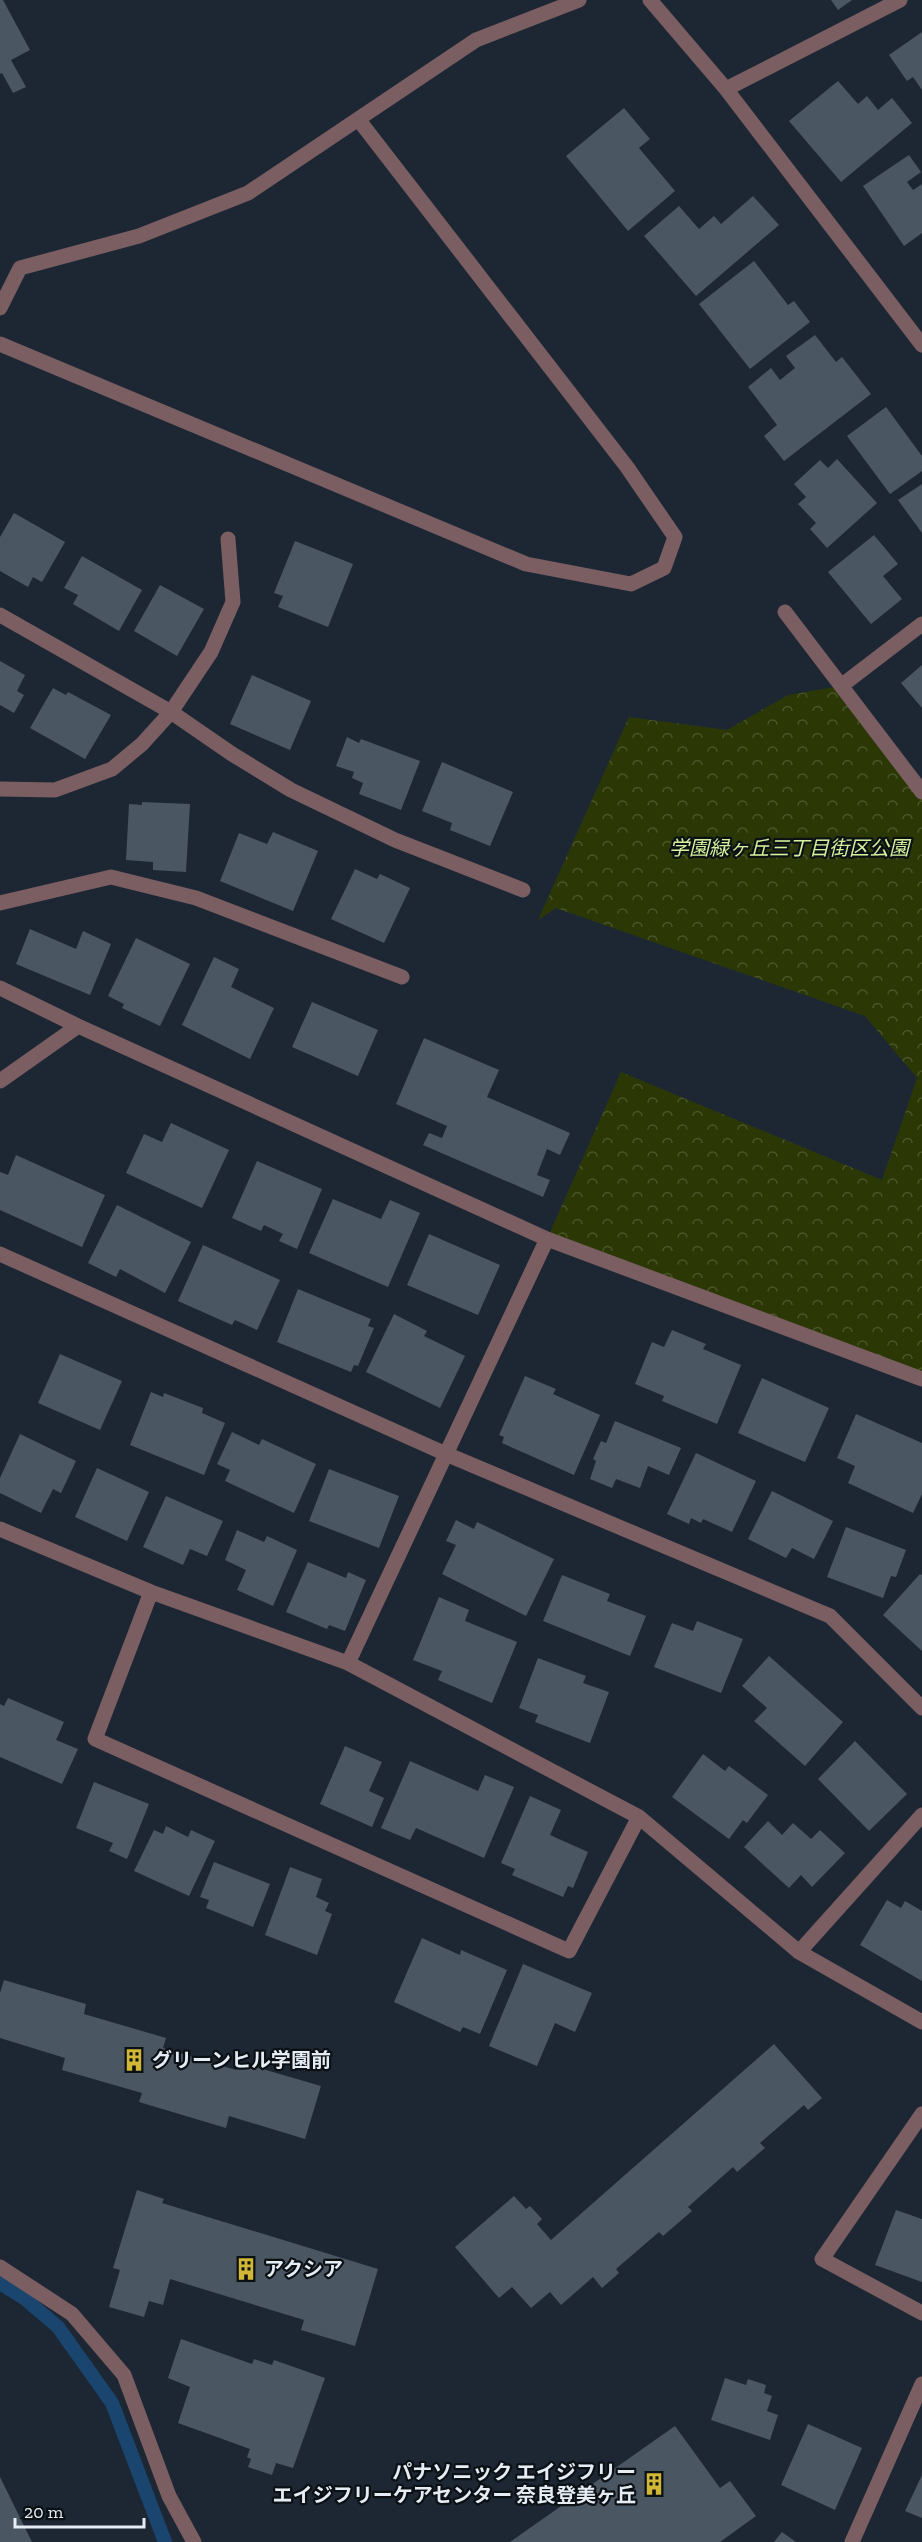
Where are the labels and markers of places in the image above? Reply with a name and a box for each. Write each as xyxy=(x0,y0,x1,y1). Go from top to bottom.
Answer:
building icon: グリーンヒル学園前 xyxy=(121,2047,147,2073)
place label: グリーンヒル学園前 xyxy=(152,2048,331,2072)
building icon: アクシア xyxy=(233,2256,259,2282)
place label: アクシア xyxy=(264,2257,343,2281)
place label: パナソニック エイジフリー エイジフリーケアセンター 奈良登美ヶ丘 xyxy=(273,2460,636,2507)
building icon: パナソニック エイジフリー エイジフリーケアセンター 奈良登美ヶ丘 xyxy=(641,2471,667,2497)

